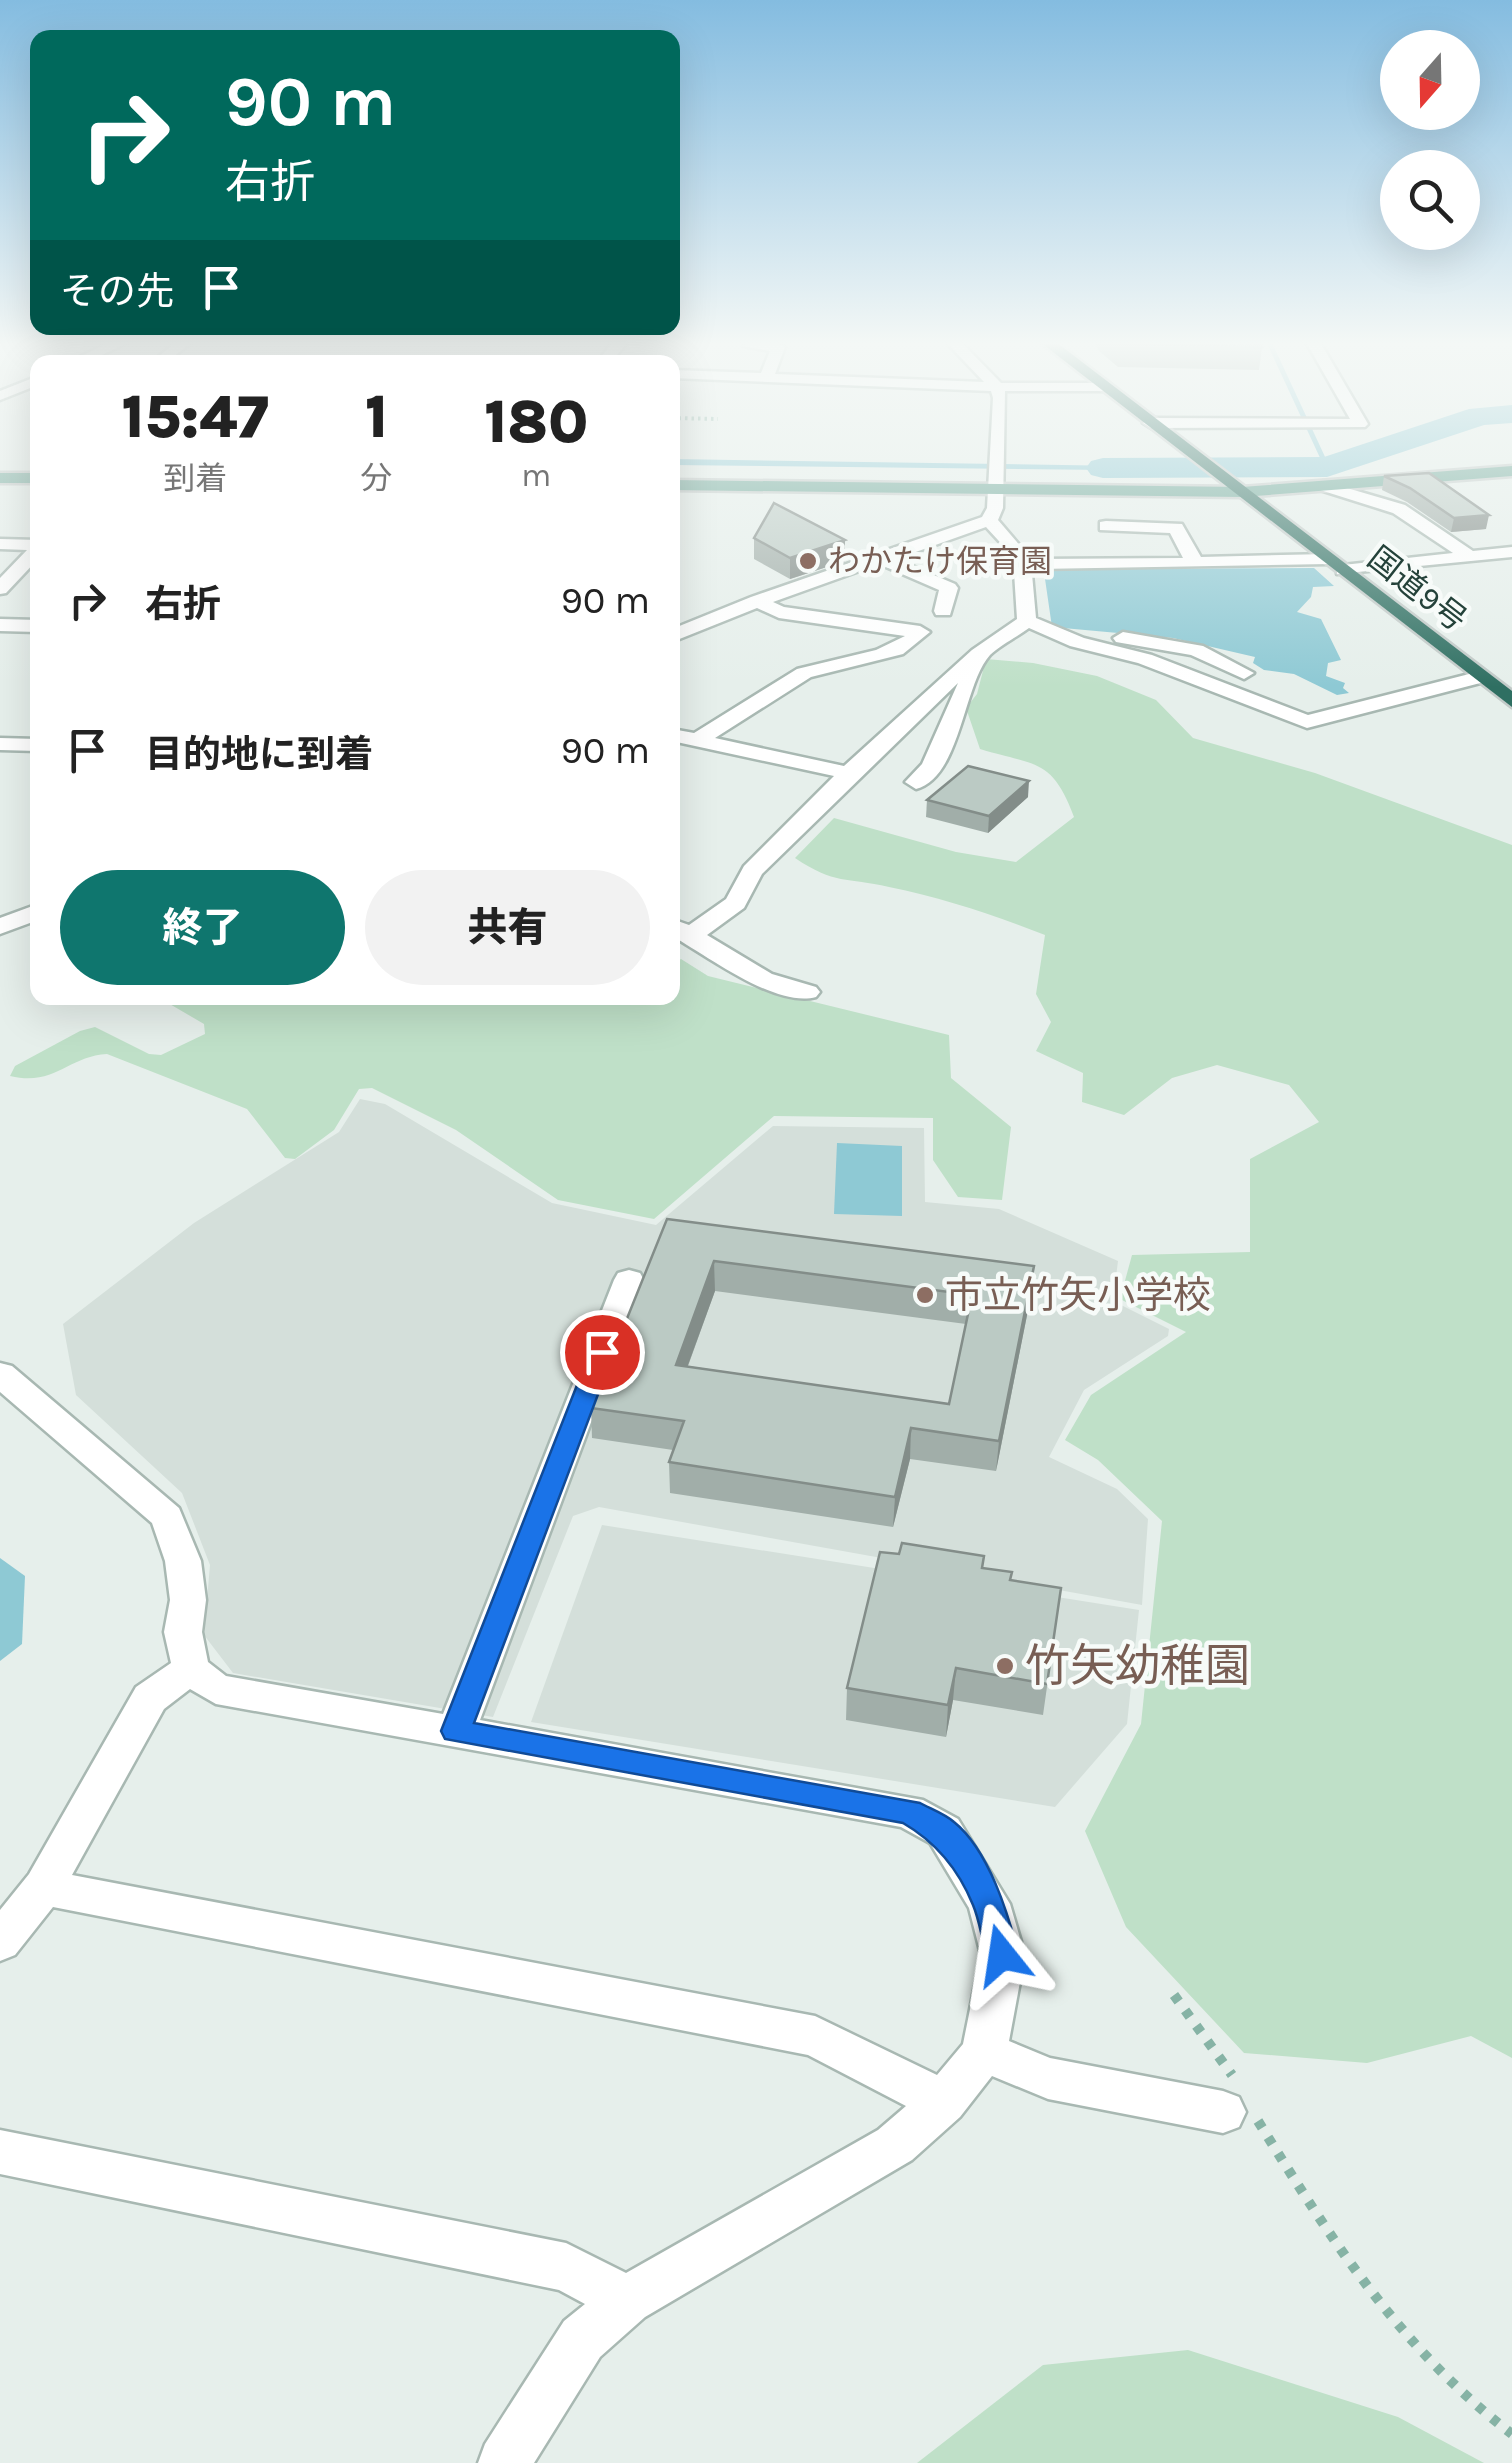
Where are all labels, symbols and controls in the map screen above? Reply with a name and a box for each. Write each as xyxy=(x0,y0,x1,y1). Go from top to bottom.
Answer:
north arrow xyxy=(1380,30,1480,130)
map controls xyxy=(1380,30,1480,250)
text: 90 m xyxy=(225,61,396,143)
icon: right xyxy=(60,70,190,200)
button: search xyxy=(1380,150,1480,250)
text: 右折 xyxy=(225,156,315,208)
icon: arrive xyxy=(194,260,249,315)
text: その先 xyxy=(60,269,174,314)
text: 15:47 xyxy=(122,382,269,452)
text: 1 xyxy=(365,382,388,452)
text: 180 xyxy=(484,387,588,457)
text: m xyxy=(521,457,551,494)
text: 到着 xyxy=(163,460,227,497)
text: 分 xyxy=(361,460,393,497)
street label: 国道9号 xyxy=(1360,539,1474,639)
place label: わかたけ保育園 xyxy=(828,543,1052,580)
marker: わかたけ保育園 xyxy=(797,550,819,572)
icon: right xyxy=(60,573,115,628)
text: 90 m xyxy=(561,578,650,623)
text: 右折 xyxy=(145,582,221,627)
icon: arrive xyxy=(60,723,115,778)
text: 90 m xyxy=(561,728,650,773)
text: 目的地に到着 xyxy=(145,732,373,777)
button: 終了 xyxy=(60,870,345,985)
button: 共有 xyxy=(365,870,650,985)
place label: 市立竹矢小学校 xyxy=(945,1273,1211,1318)
marker: 市立竹矢小学校 xyxy=(914,1284,936,1306)
pin xyxy=(560,1310,645,1395)
icon: arrive xyxy=(575,1325,630,1380)
place label: 竹矢幼稚園 xyxy=(1025,1640,1250,1692)
marker: 竹矢幼稚園 xyxy=(994,1655,1016,1677)
position arrow xyxy=(950,1903,1054,2007)

